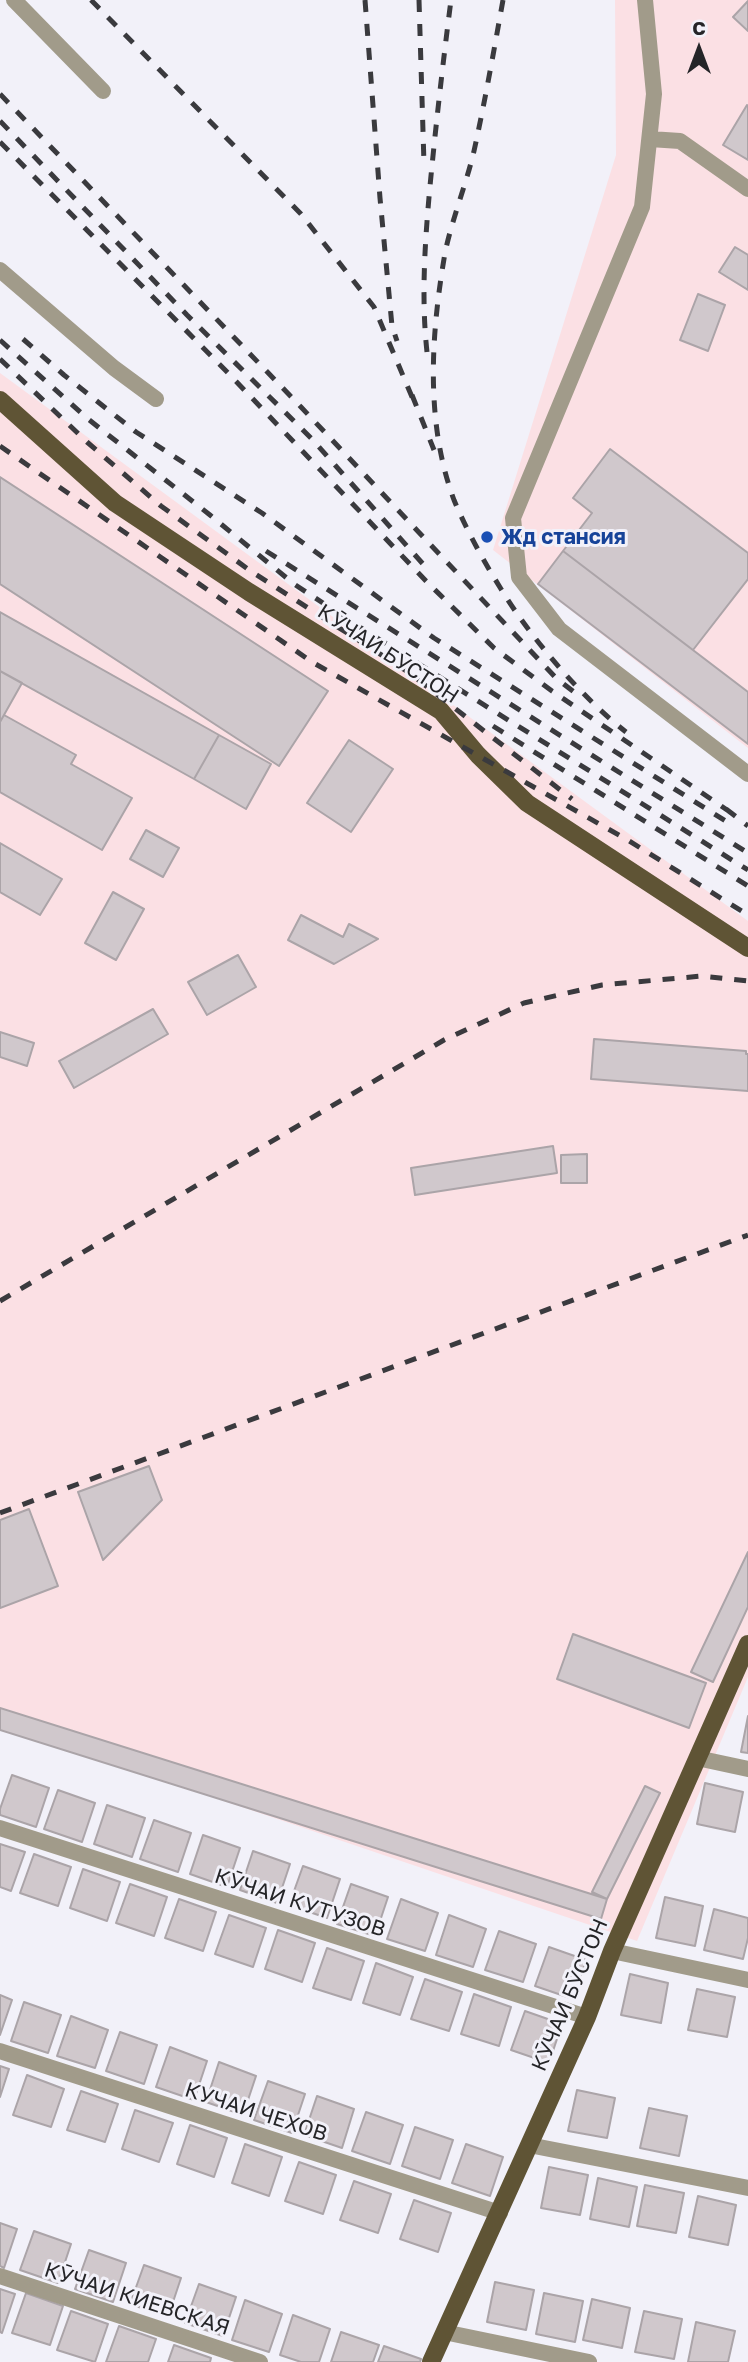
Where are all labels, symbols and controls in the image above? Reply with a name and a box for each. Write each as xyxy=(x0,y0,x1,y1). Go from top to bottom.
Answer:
north arrow xyxy=(664,14,734,84)
text: С xyxy=(692,16,706,39)
place label: Жд стансия xyxy=(501,524,626,550)
marker: Жд стансия xyxy=(479,529,495,545)
street label: КӮЧАИ БӮСТОН xyxy=(313,599,463,709)
street label: КӮЧАИ КУТУЗОВ xyxy=(212,1864,388,1942)
street label: КӮЧАИ БӮСТОН xyxy=(527,1915,613,2075)
street label: КУЧАИ ЧЕХОВ xyxy=(182,2077,330,2147)
street label: КӮЧАИ КИЕВСКАЯ xyxy=(41,2257,233,2341)

